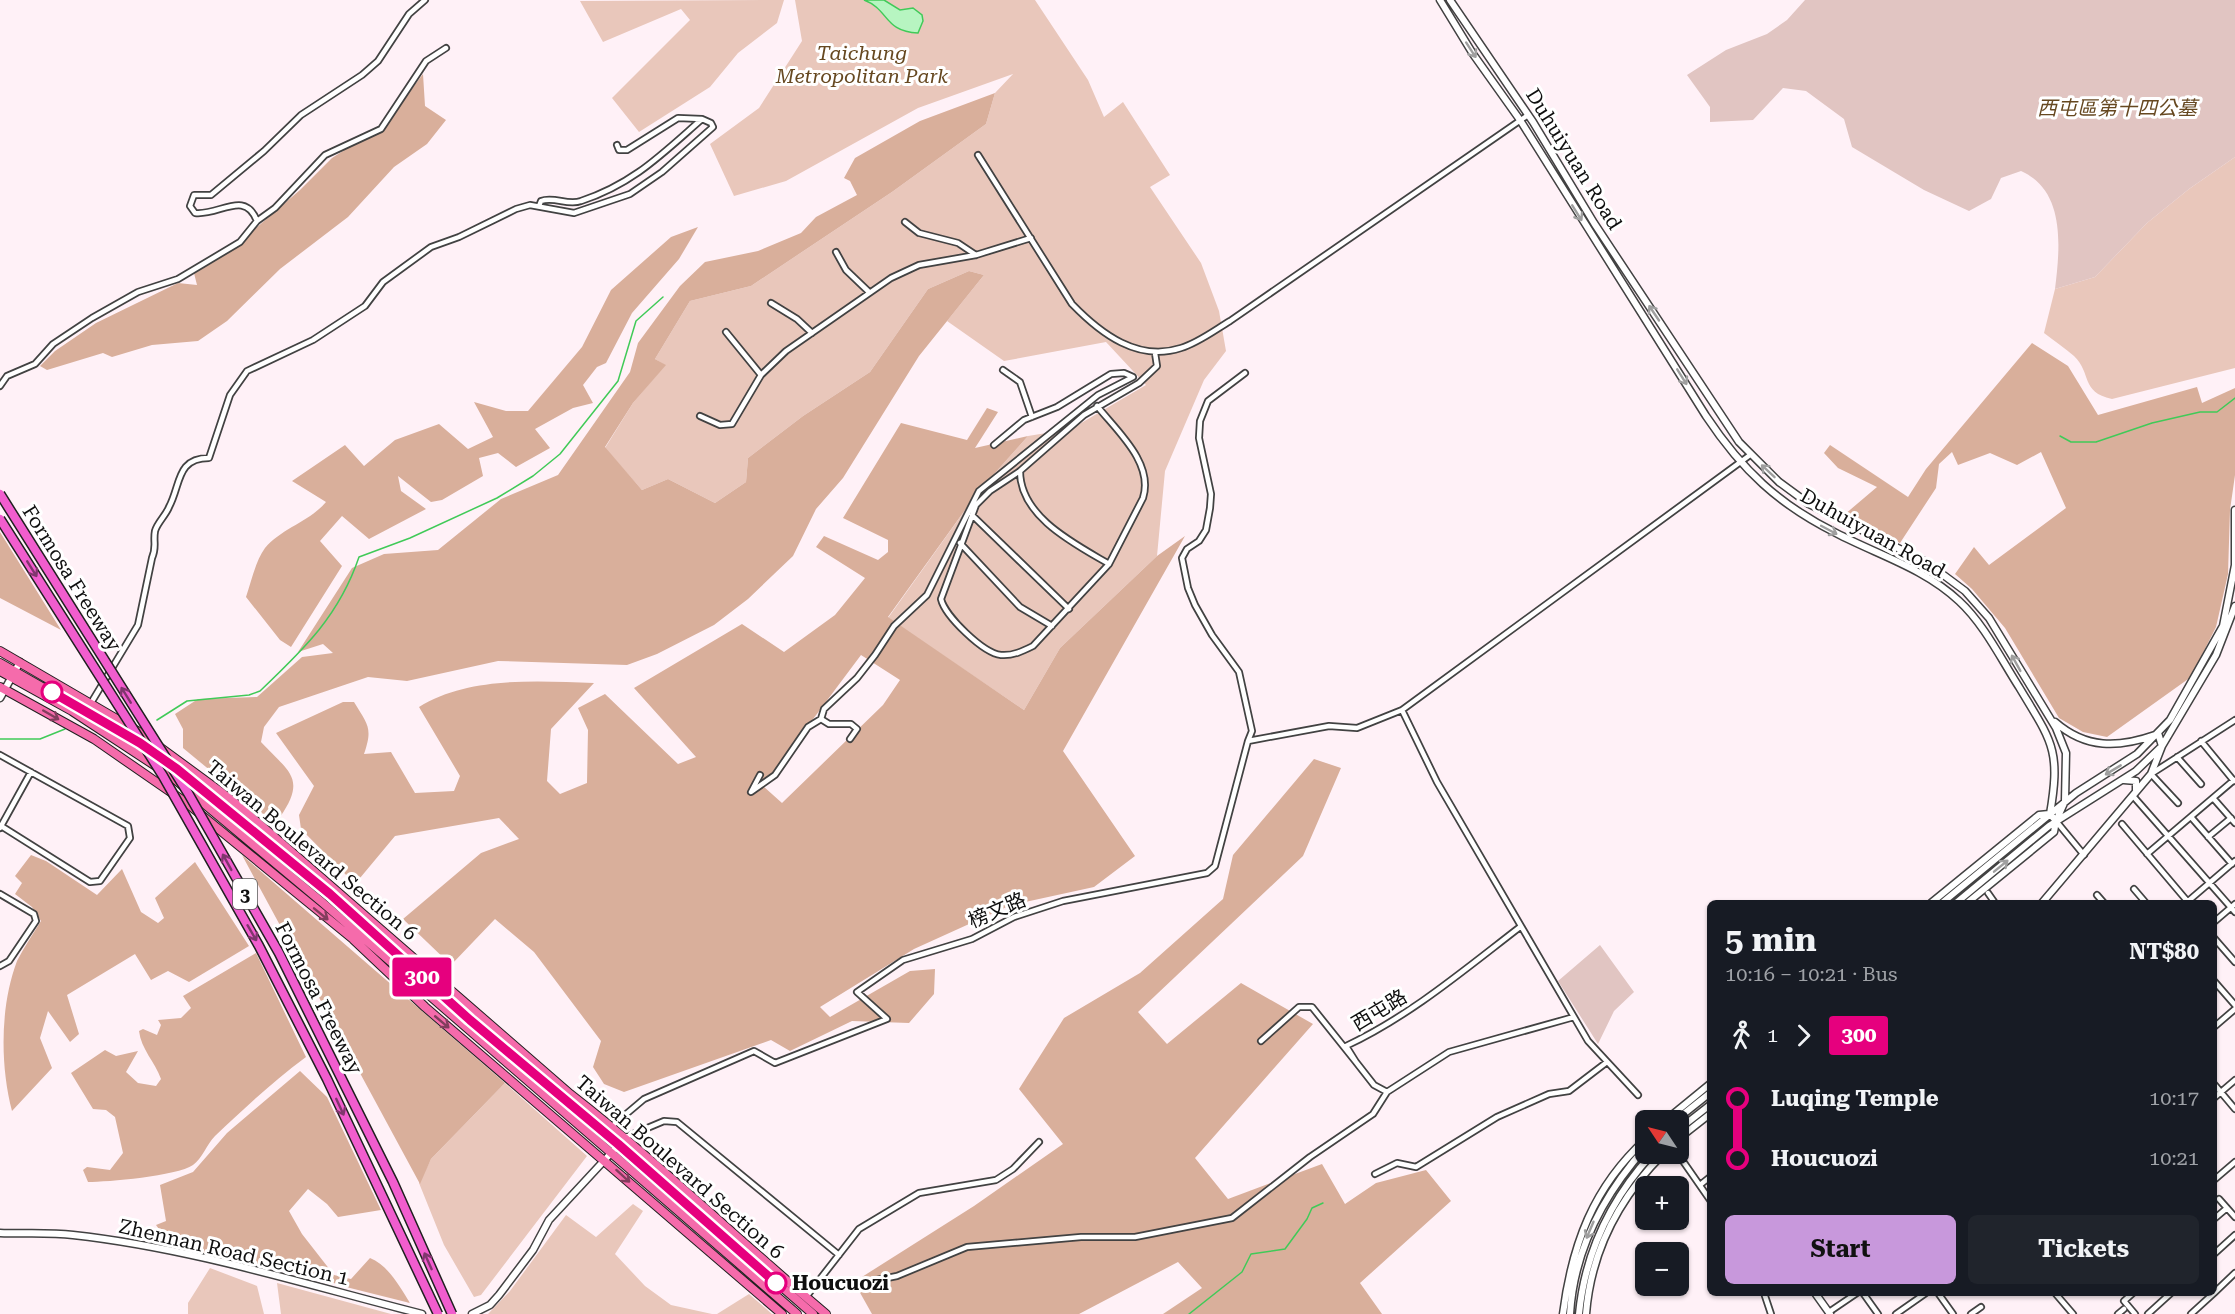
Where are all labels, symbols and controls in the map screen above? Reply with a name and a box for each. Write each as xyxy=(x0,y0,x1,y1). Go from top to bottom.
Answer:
park label: Taichung Metropolitan Park xyxy=(775,41,948,88)
one-way arrow xyxy=(1464,41,1477,58)
street label: Duhuiyuan Road xyxy=(1521,84,1627,234)
park label: 西屯區第十四公墓 xyxy=(2037,96,2200,120)
one-way arrow xyxy=(1572,204,1584,221)
one-way arrow xyxy=(1648,305,1661,322)
one-way arrow xyxy=(1675,369,1688,386)
one-way arrow xyxy=(1760,464,1775,478)
street label: Duhuiyuan Road xyxy=(1796,483,1950,583)
street label: Formosa Freeway xyxy=(17,501,127,656)
one-way arrow xyxy=(1820,525,1838,536)
one-way arrow xyxy=(25,560,38,577)
one-way arrow xyxy=(2010,655,2021,673)
unlabelled marker xyxy=(41,681,63,703)
one-way arrow xyxy=(119,687,131,704)
one-way arrow xyxy=(42,710,60,721)
street label: Taiwan Boulevard Section 6 xyxy=(202,755,422,945)
one-way arrow xyxy=(2105,764,2122,776)
one-way arrow xyxy=(221,854,233,871)
one-way arrow xyxy=(1992,859,2008,872)
road number: 3 xyxy=(233,879,257,909)
street label: 榜文路 xyxy=(965,887,1029,933)
one-way arrow xyxy=(313,907,329,920)
street label: Formosa Freeway xyxy=(270,918,368,1078)
text: 5 min xyxy=(1725,920,1817,959)
one-way arrow xyxy=(246,924,258,941)
text: NT$80 xyxy=(2129,939,2199,964)
line badge: 300 xyxy=(388,958,456,996)
text: 10:16 – 10:21 · Bus xyxy=(1725,962,1897,986)
text: 300 xyxy=(404,965,440,989)
street label: 西屯路 xyxy=(1347,984,1411,1036)
one-way arrow xyxy=(434,1015,450,1028)
icon: walk xyxy=(1725,1019,1758,1052)
icon: forward xyxy=(1787,1019,1820,1052)
text: 1 xyxy=(1767,1023,1778,1047)
text: 300 xyxy=(1841,1023,1876,1047)
street label: Taiwan Boulevard Section 6 xyxy=(571,1070,789,1264)
text: Luqing Temple xyxy=(1771,1086,1939,1111)
text: 10:17 xyxy=(2149,1086,2199,1110)
one-way arrow xyxy=(335,1097,347,1115)
north arrow xyxy=(1635,1110,1689,1164)
map controls xyxy=(1635,1110,1689,1296)
text: Houcuozi xyxy=(1771,1146,1878,1171)
text: 10:21 xyxy=(2149,1146,2199,1170)
one-way arrow xyxy=(615,1169,630,1183)
button: + xyxy=(1635,1176,1689,1230)
street label: Zhennan Road Section 1 xyxy=(117,1214,351,1290)
button: Start xyxy=(1725,1215,1956,1284)
button: Tickets xyxy=(1968,1215,2199,1284)
one-way arrow xyxy=(1584,1221,1595,1239)
button: − xyxy=(1635,1242,1689,1296)
one-way arrow xyxy=(421,1252,433,1270)
place label: Houcuozi xyxy=(792,1271,889,1295)
marker: Houcuozi xyxy=(765,1272,787,1294)

